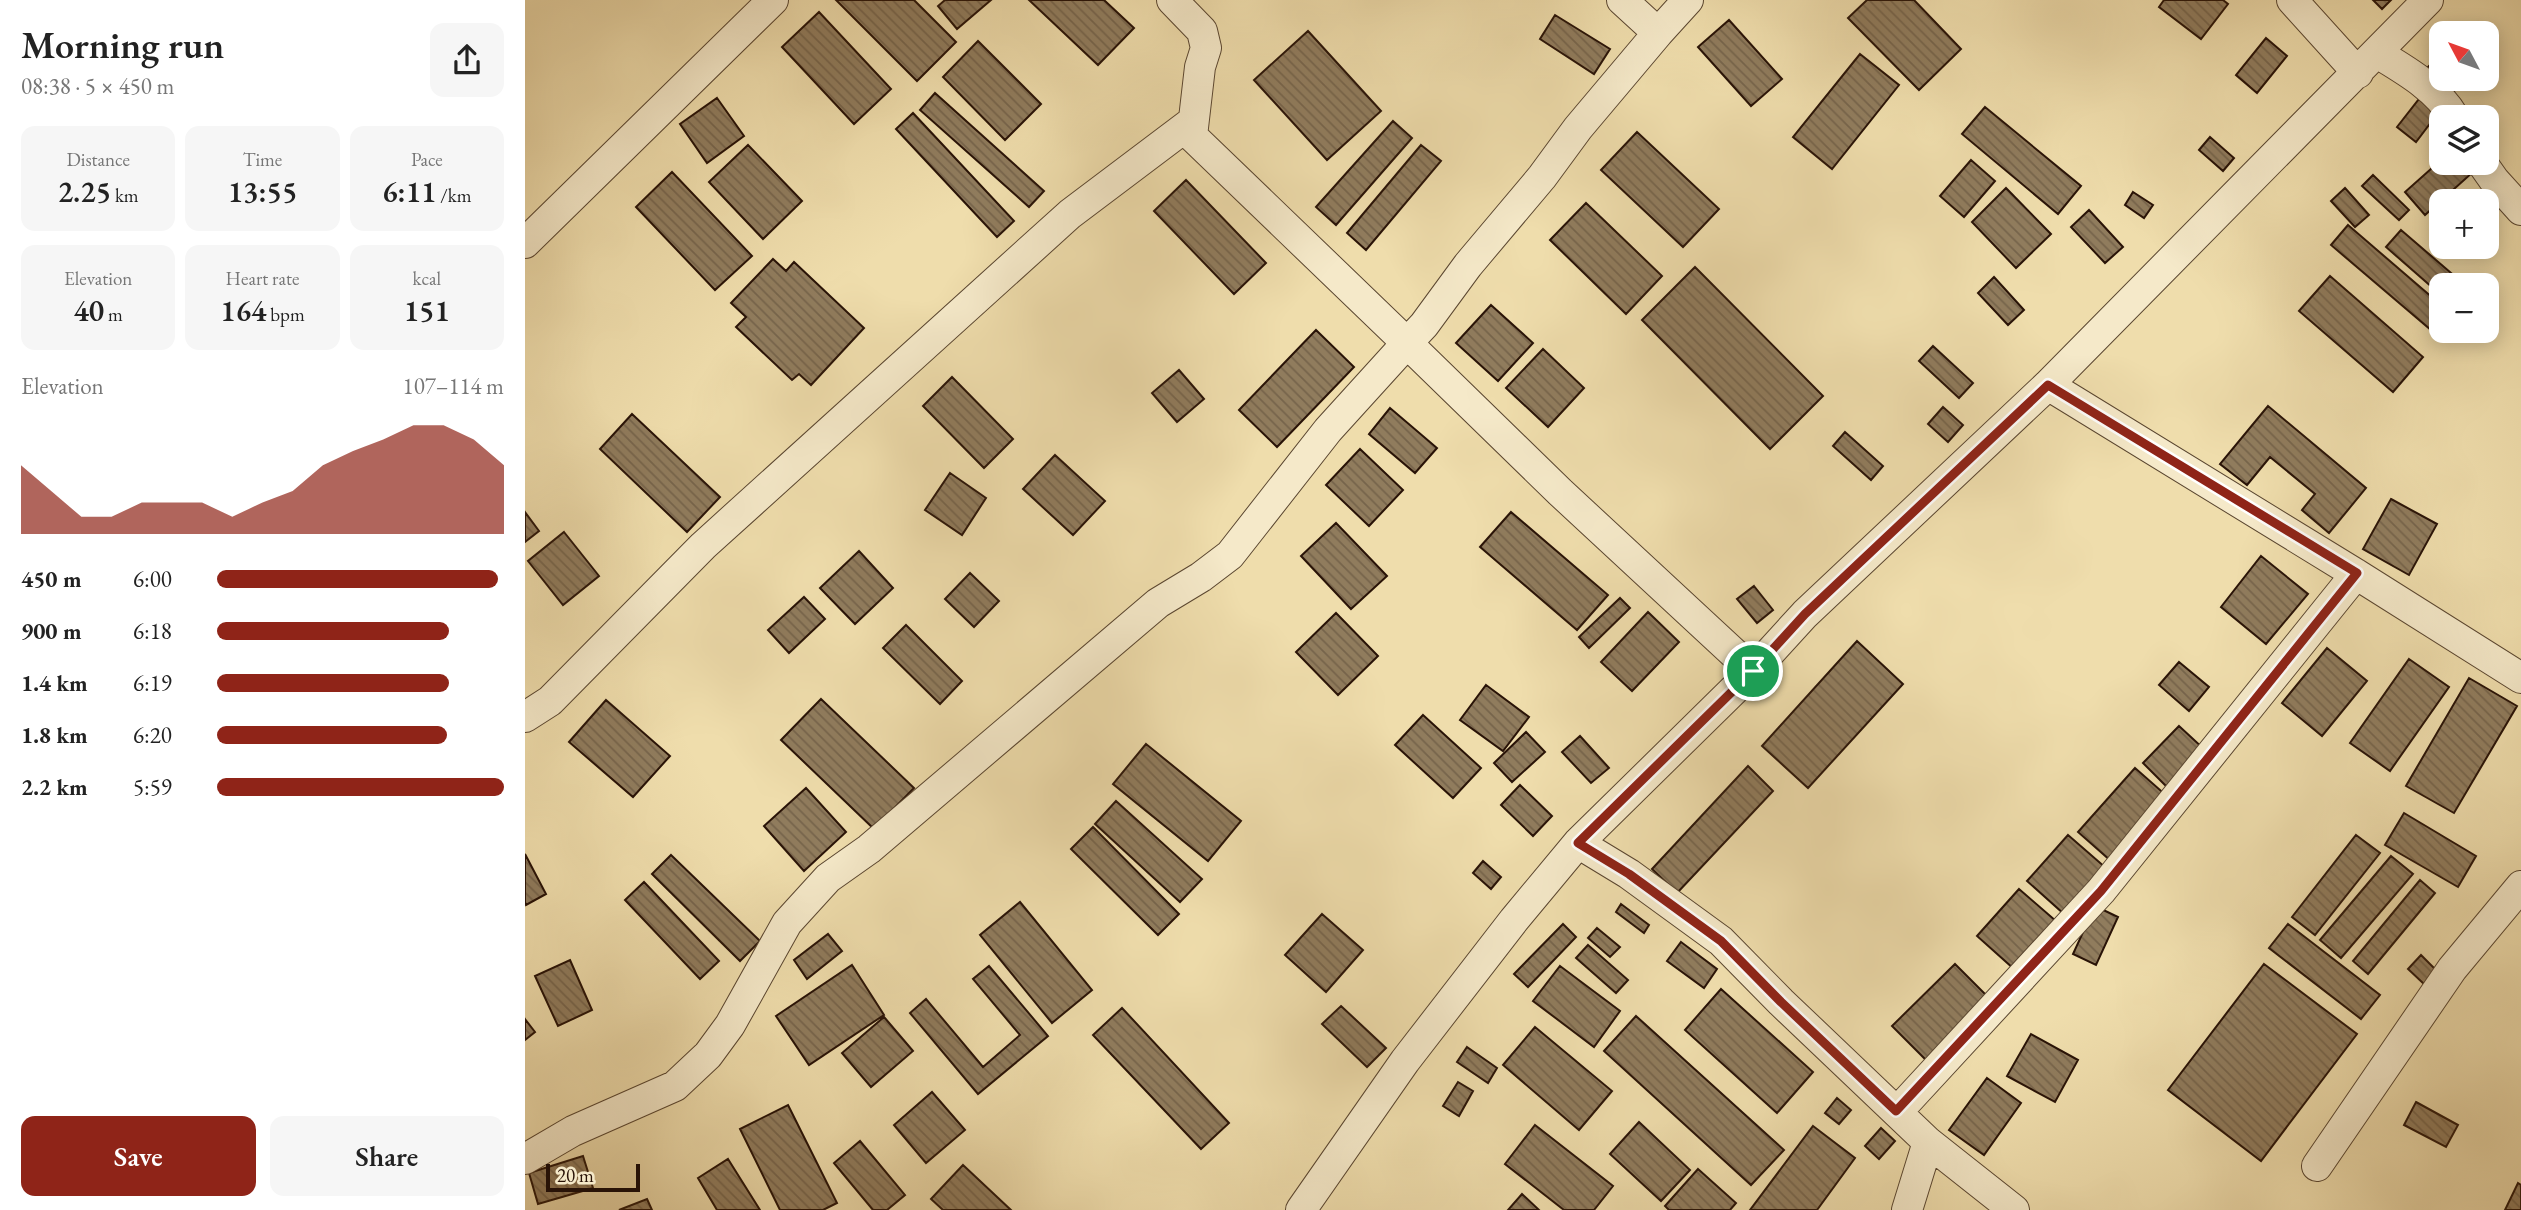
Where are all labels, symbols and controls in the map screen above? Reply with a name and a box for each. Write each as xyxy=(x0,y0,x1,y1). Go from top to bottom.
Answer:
text: Morning run xyxy=(21,20,224,69)
north arrow xyxy=(2429,21,2499,91)
map controls xyxy=(2429,21,2499,343)
button: share xyxy=(430,23,504,97)
text: 08:38 · 5 × 450 m xyxy=(21,71,174,101)
button: layers xyxy=(2429,105,2499,175)
text: Distance xyxy=(66,147,130,172)
text: Time xyxy=(243,147,282,172)
text: Pace xyxy=(411,147,443,172)
text: 2.25 xyxy=(58,172,111,211)
text: 13:55 xyxy=(228,172,297,211)
text: 6:11 xyxy=(382,172,436,211)
text: km xyxy=(111,183,139,208)
text: /km xyxy=(436,183,472,208)
button: + xyxy=(2429,189,2499,259)
text: Elevation xyxy=(64,266,132,291)
text: Heart rate xyxy=(226,266,299,291)
text: kcal xyxy=(413,266,441,291)
button: − xyxy=(2429,273,2499,343)
text: 40 xyxy=(73,291,104,330)
text: 164 xyxy=(220,291,266,330)
text: 151 xyxy=(404,291,450,330)
text: m xyxy=(104,302,123,327)
text: bpm xyxy=(266,302,305,327)
text: Elevation xyxy=(21,371,104,401)
text: 107–114 m xyxy=(403,371,504,401)
text: 450 m xyxy=(21,564,82,594)
text: 6:00 xyxy=(133,564,172,594)
text: 900 m xyxy=(21,616,82,646)
text: 6:18 xyxy=(133,616,172,646)
pin xyxy=(1723,641,1783,701)
icon: arrive xyxy=(1734,652,1772,690)
text: 1.4 km xyxy=(21,668,88,698)
text: 6:19 xyxy=(133,668,172,698)
text: 1.8 km xyxy=(21,720,88,750)
text: 6:20 xyxy=(133,720,172,750)
text: 2.2 km xyxy=(21,772,88,802)
text: 5:59 xyxy=(133,772,172,802)
button: Save xyxy=(21,1116,256,1196)
button: Share xyxy=(270,1116,504,1196)
scale bar xyxy=(546,1161,641,1193)
text: 20 m xyxy=(557,1163,594,1188)

